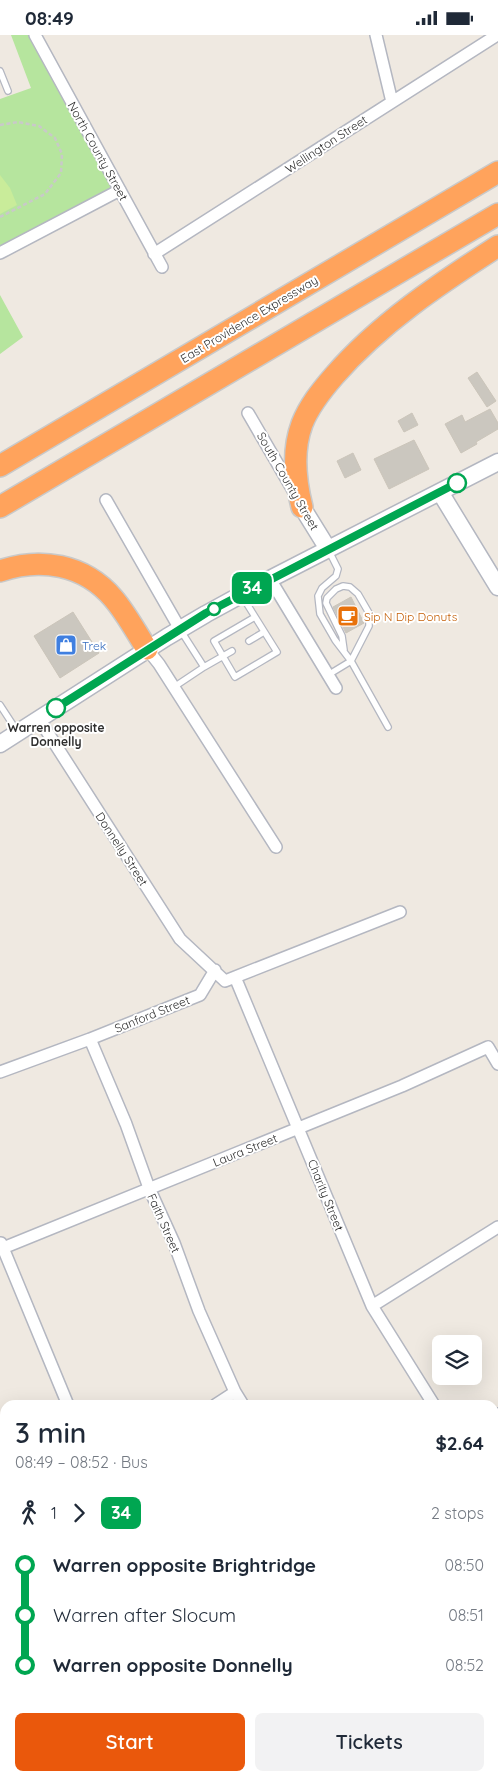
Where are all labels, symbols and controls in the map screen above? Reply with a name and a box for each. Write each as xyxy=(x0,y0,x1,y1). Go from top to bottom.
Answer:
text: 08:49 xyxy=(25,6,74,30)
street label: North County Street xyxy=(65,99,131,203)
street label: Wellington Street xyxy=(282,112,370,176)
street label: East Providence Expressway xyxy=(178,272,320,366)
street label: South County Street xyxy=(254,429,322,533)
unlabelled marker xyxy=(447,473,467,493)
line badge: 34 xyxy=(230,572,274,604)
text: 34 xyxy=(242,576,262,599)
unlabelled marker xyxy=(207,602,221,616)
cafe icon: Sip N Dip Donuts xyxy=(336,604,360,628)
place label: Sip N Dip Donuts xyxy=(364,609,458,624)
shop icon: Trek xyxy=(54,633,78,657)
place label: Trek xyxy=(82,638,106,653)
marker: Warren opposite Donnelly xyxy=(46,698,66,718)
place label: Warren opposite Donnelly xyxy=(7,720,105,749)
street label: Donnelly Street xyxy=(93,809,151,889)
street label: Sanford Street xyxy=(112,992,192,1036)
street label: Laura Street xyxy=(211,1130,279,1170)
street label: Charity Street xyxy=(305,1157,347,1233)
street label: Faith Street xyxy=(144,1191,184,1255)
map controls xyxy=(432,1335,482,1385)
button: layers xyxy=(432,1335,482,1385)
text: 3 min xyxy=(15,1415,86,1450)
text: $2.64 xyxy=(435,1431,484,1455)
text: 08:49 – 08:52 · Bus xyxy=(15,1452,148,1472)
icon: walk xyxy=(15,1499,43,1527)
icon: forward xyxy=(65,1499,93,1527)
text: 34 xyxy=(111,1501,131,1524)
text: 1 xyxy=(51,1503,57,1523)
text: 2 stops xyxy=(431,1503,484,1523)
text: Warren opposite Brightridge xyxy=(53,1553,316,1577)
text: 08:50 xyxy=(445,1555,484,1575)
text: Warren after Slocum xyxy=(53,1603,236,1627)
text: 08:51 xyxy=(448,1605,484,1625)
text: Warren opposite Donnelly xyxy=(53,1653,293,1677)
text: 08:52 xyxy=(445,1655,484,1675)
button: Start xyxy=(15,1713,245,1771)
button: Tickets xyxy=(255,1713,484,1771)

